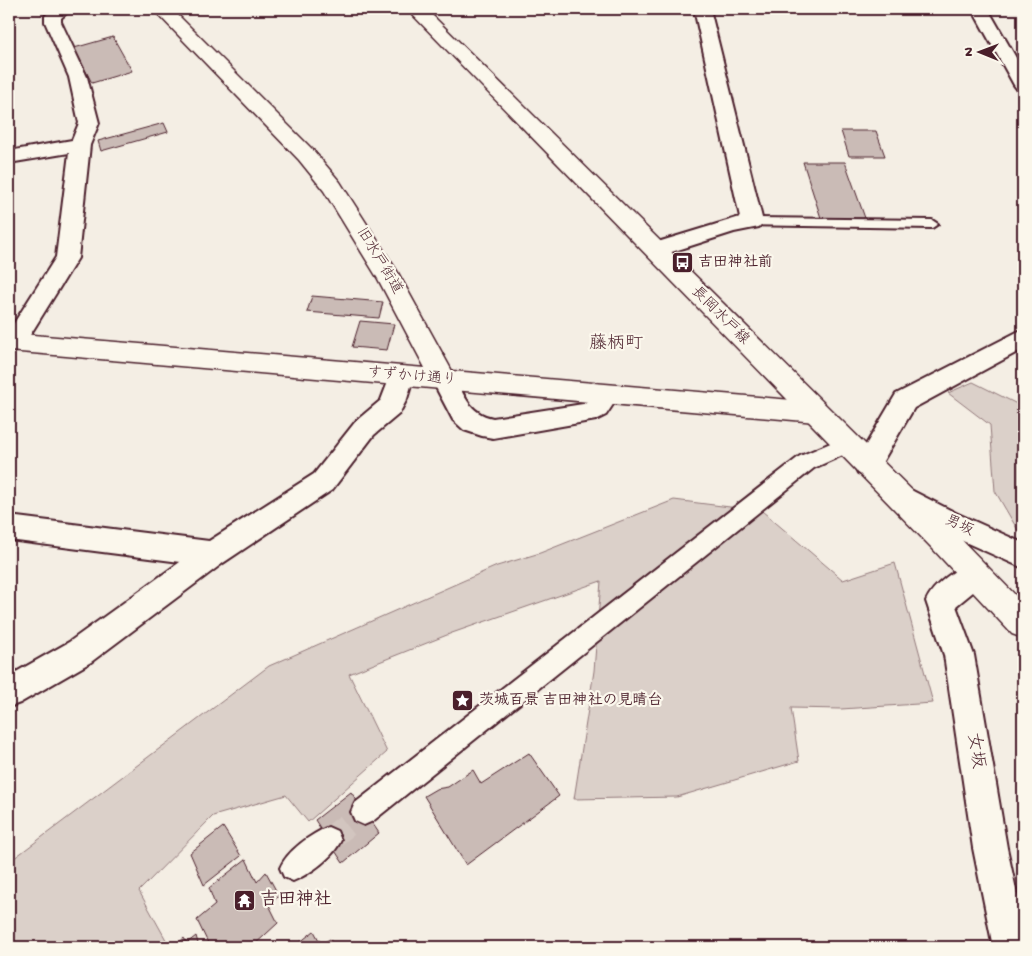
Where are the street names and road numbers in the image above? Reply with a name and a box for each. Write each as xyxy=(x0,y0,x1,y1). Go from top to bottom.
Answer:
street label: 旧水戸街道 xyxy=(352,224,406,298)
street label: 長岡水戸線 xyxy=(687,282,754,349)
street label: すずかけ通り xyxy=(366,364,458,390)
street label: 男坂 xyxy=(942,512,976,540)
street label: 女坂 xyxy=(962,731,989,770)

